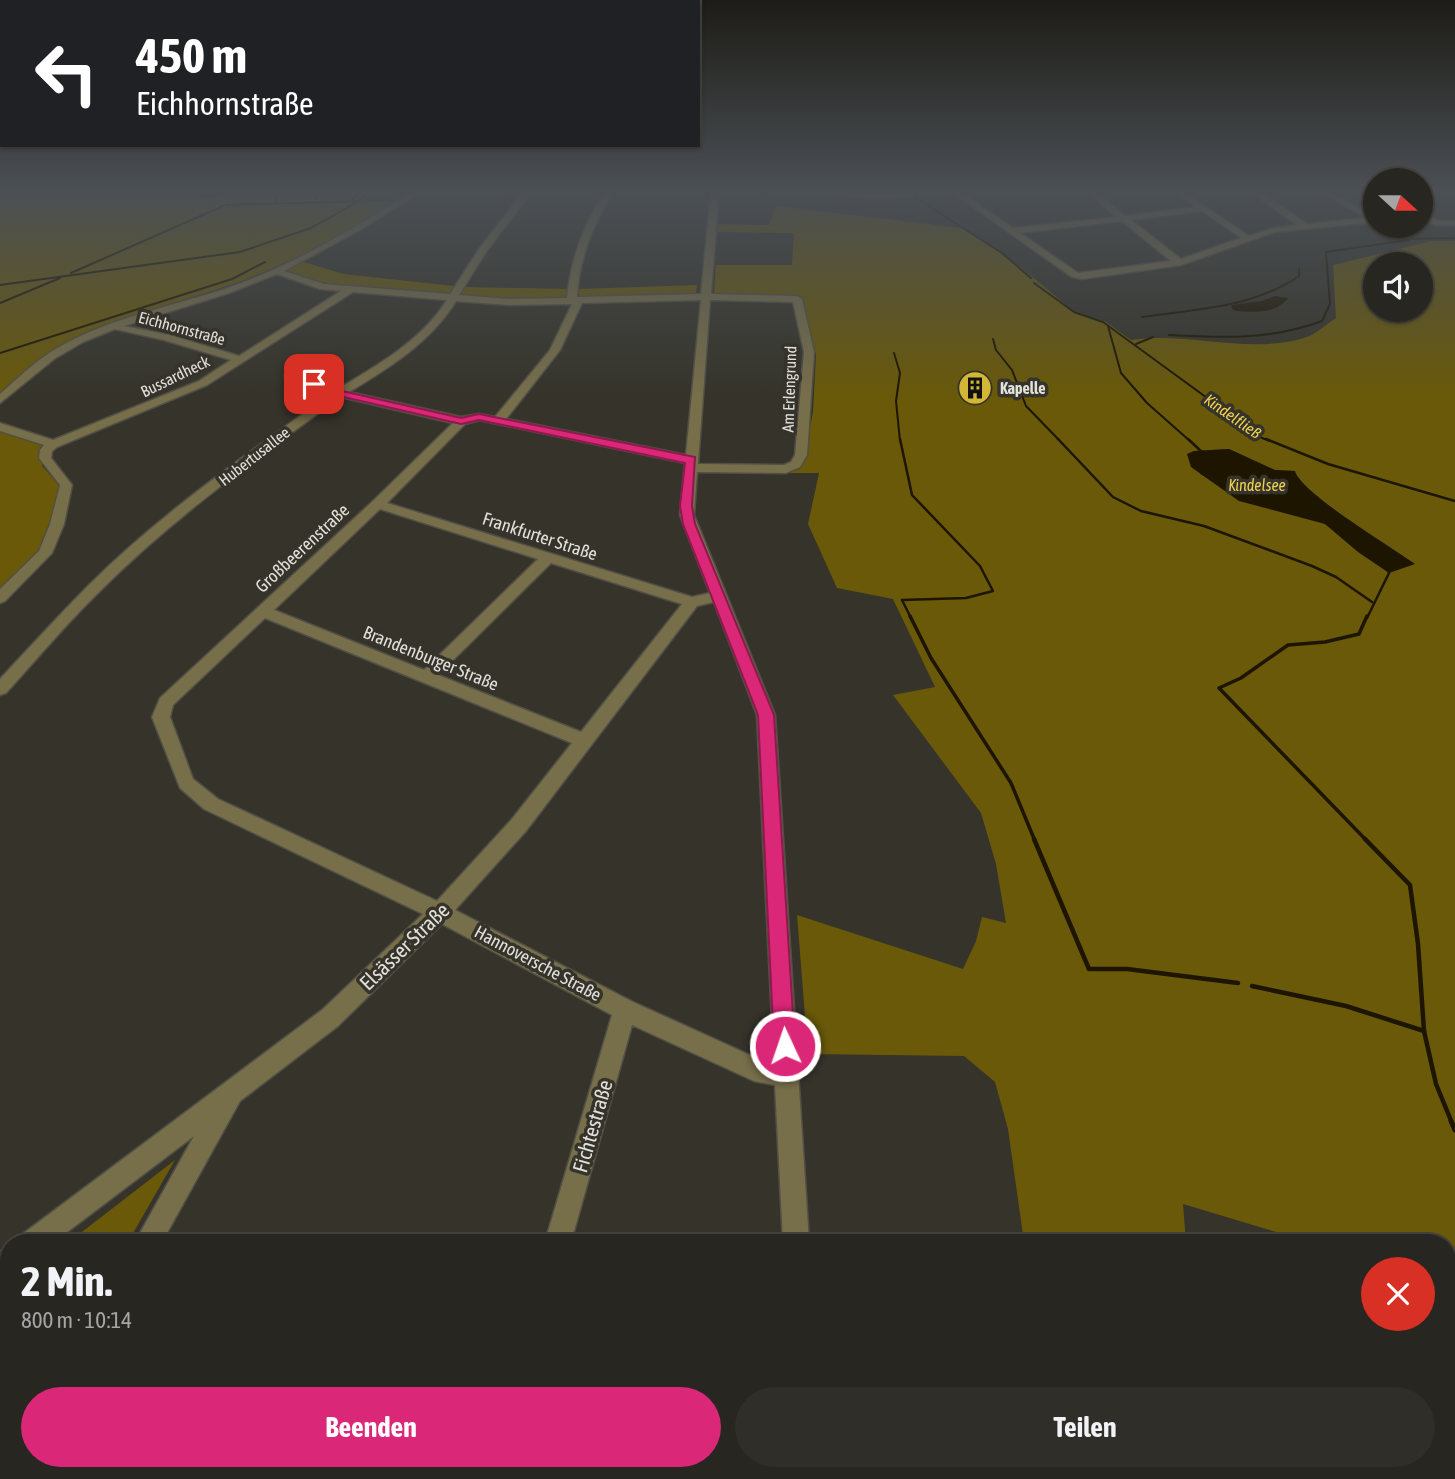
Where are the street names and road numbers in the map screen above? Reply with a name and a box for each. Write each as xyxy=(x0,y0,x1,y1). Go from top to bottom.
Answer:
street label: Eichhornstraße xyxy=(137,308,227,348)
street label: Am Erlengrund xyxy=(778,345,801,433)
street label: Bussardheck xyxy=(138,352,212,400)
street label: Hubertusallee xyxy=(215,423,293,489)
street label: Großbeerenstraße xyxy=(251,499,353,597)
street label: Frankfurter Straße xyxy=(480,508,600,564)
street label: Brandenburger Straße xyxy=(360,621,502,695)
street label: Elsässer Straße xyxy=(354,897,454,995)
street label: Hannoversche Straße xyxy=(471,921,605,1005)
street label: Fichtestraße xyxy=(567,1077,617,1175)

